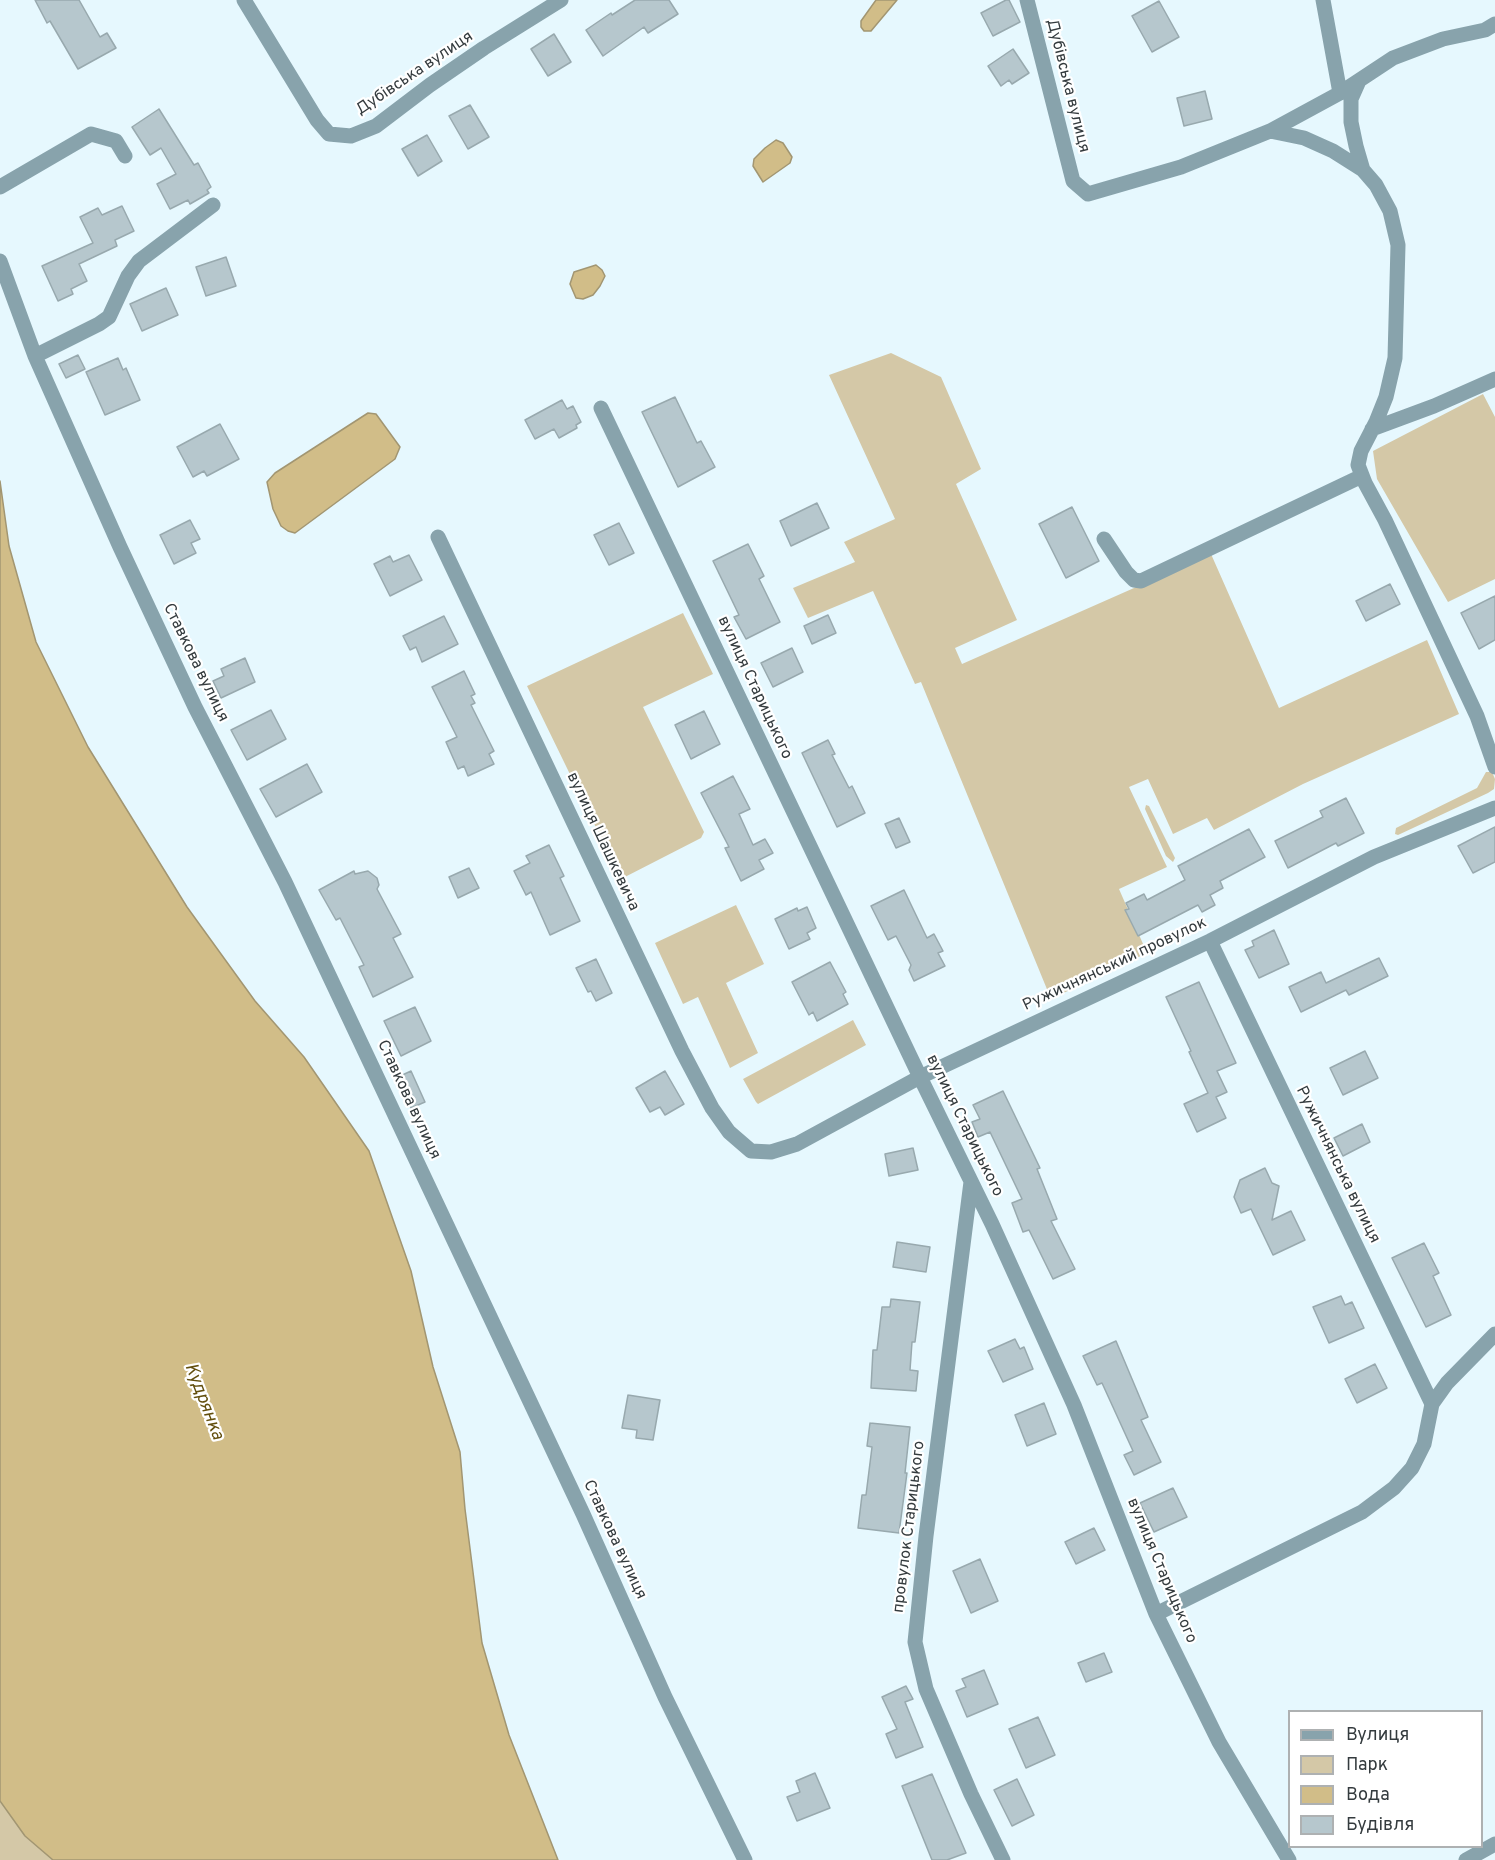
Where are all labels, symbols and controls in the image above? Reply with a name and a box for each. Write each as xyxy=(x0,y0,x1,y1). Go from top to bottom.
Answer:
street label: Дубівська вулиця xyxy=(1041,17,1093,155)
street label: Дубівська вулиця xyxy=(353,28,477,120)
street label: Ставкова вулиця xyxy=(158,601,232,725)
street label: вулиця Старицького xyxy=(712,613,796,763)
street label: вулиця Шашкевича xyxy=(561,770,643,914)
street label: Ружичнянський провулок xyxy=(1020,914,1210,1016)
street label: Ставкова вулиця xyxy=(372,1037,444,1163)
street label: вулиця Старицького xyxy=(921,1052,1007,1200)
street label: Ружичнянська вулиця xyxy=(1291,1083,1383,1247)
water label: Кудрянка xyxy=(179,1361,227,1443)
street label: провулок Старицького xyxy=(890,1440,930,1614)
street label: Ставкова вулиця xyxy=(578,1477,650,1603)
street label: вулиця Старицького xyxy=(1122,1496,1200,1646)
legend xyxy=(1288,1710,1483,1848)
text: Вулиця xyxy=(1346,1724,1409,1747)
text: Парк xyxy=(1346,1754,1388,1777)
text: Вода xyxy=(1346,1784,1390,1807)
text: Будівля xyxy=(1346,1814,1414,1837)

